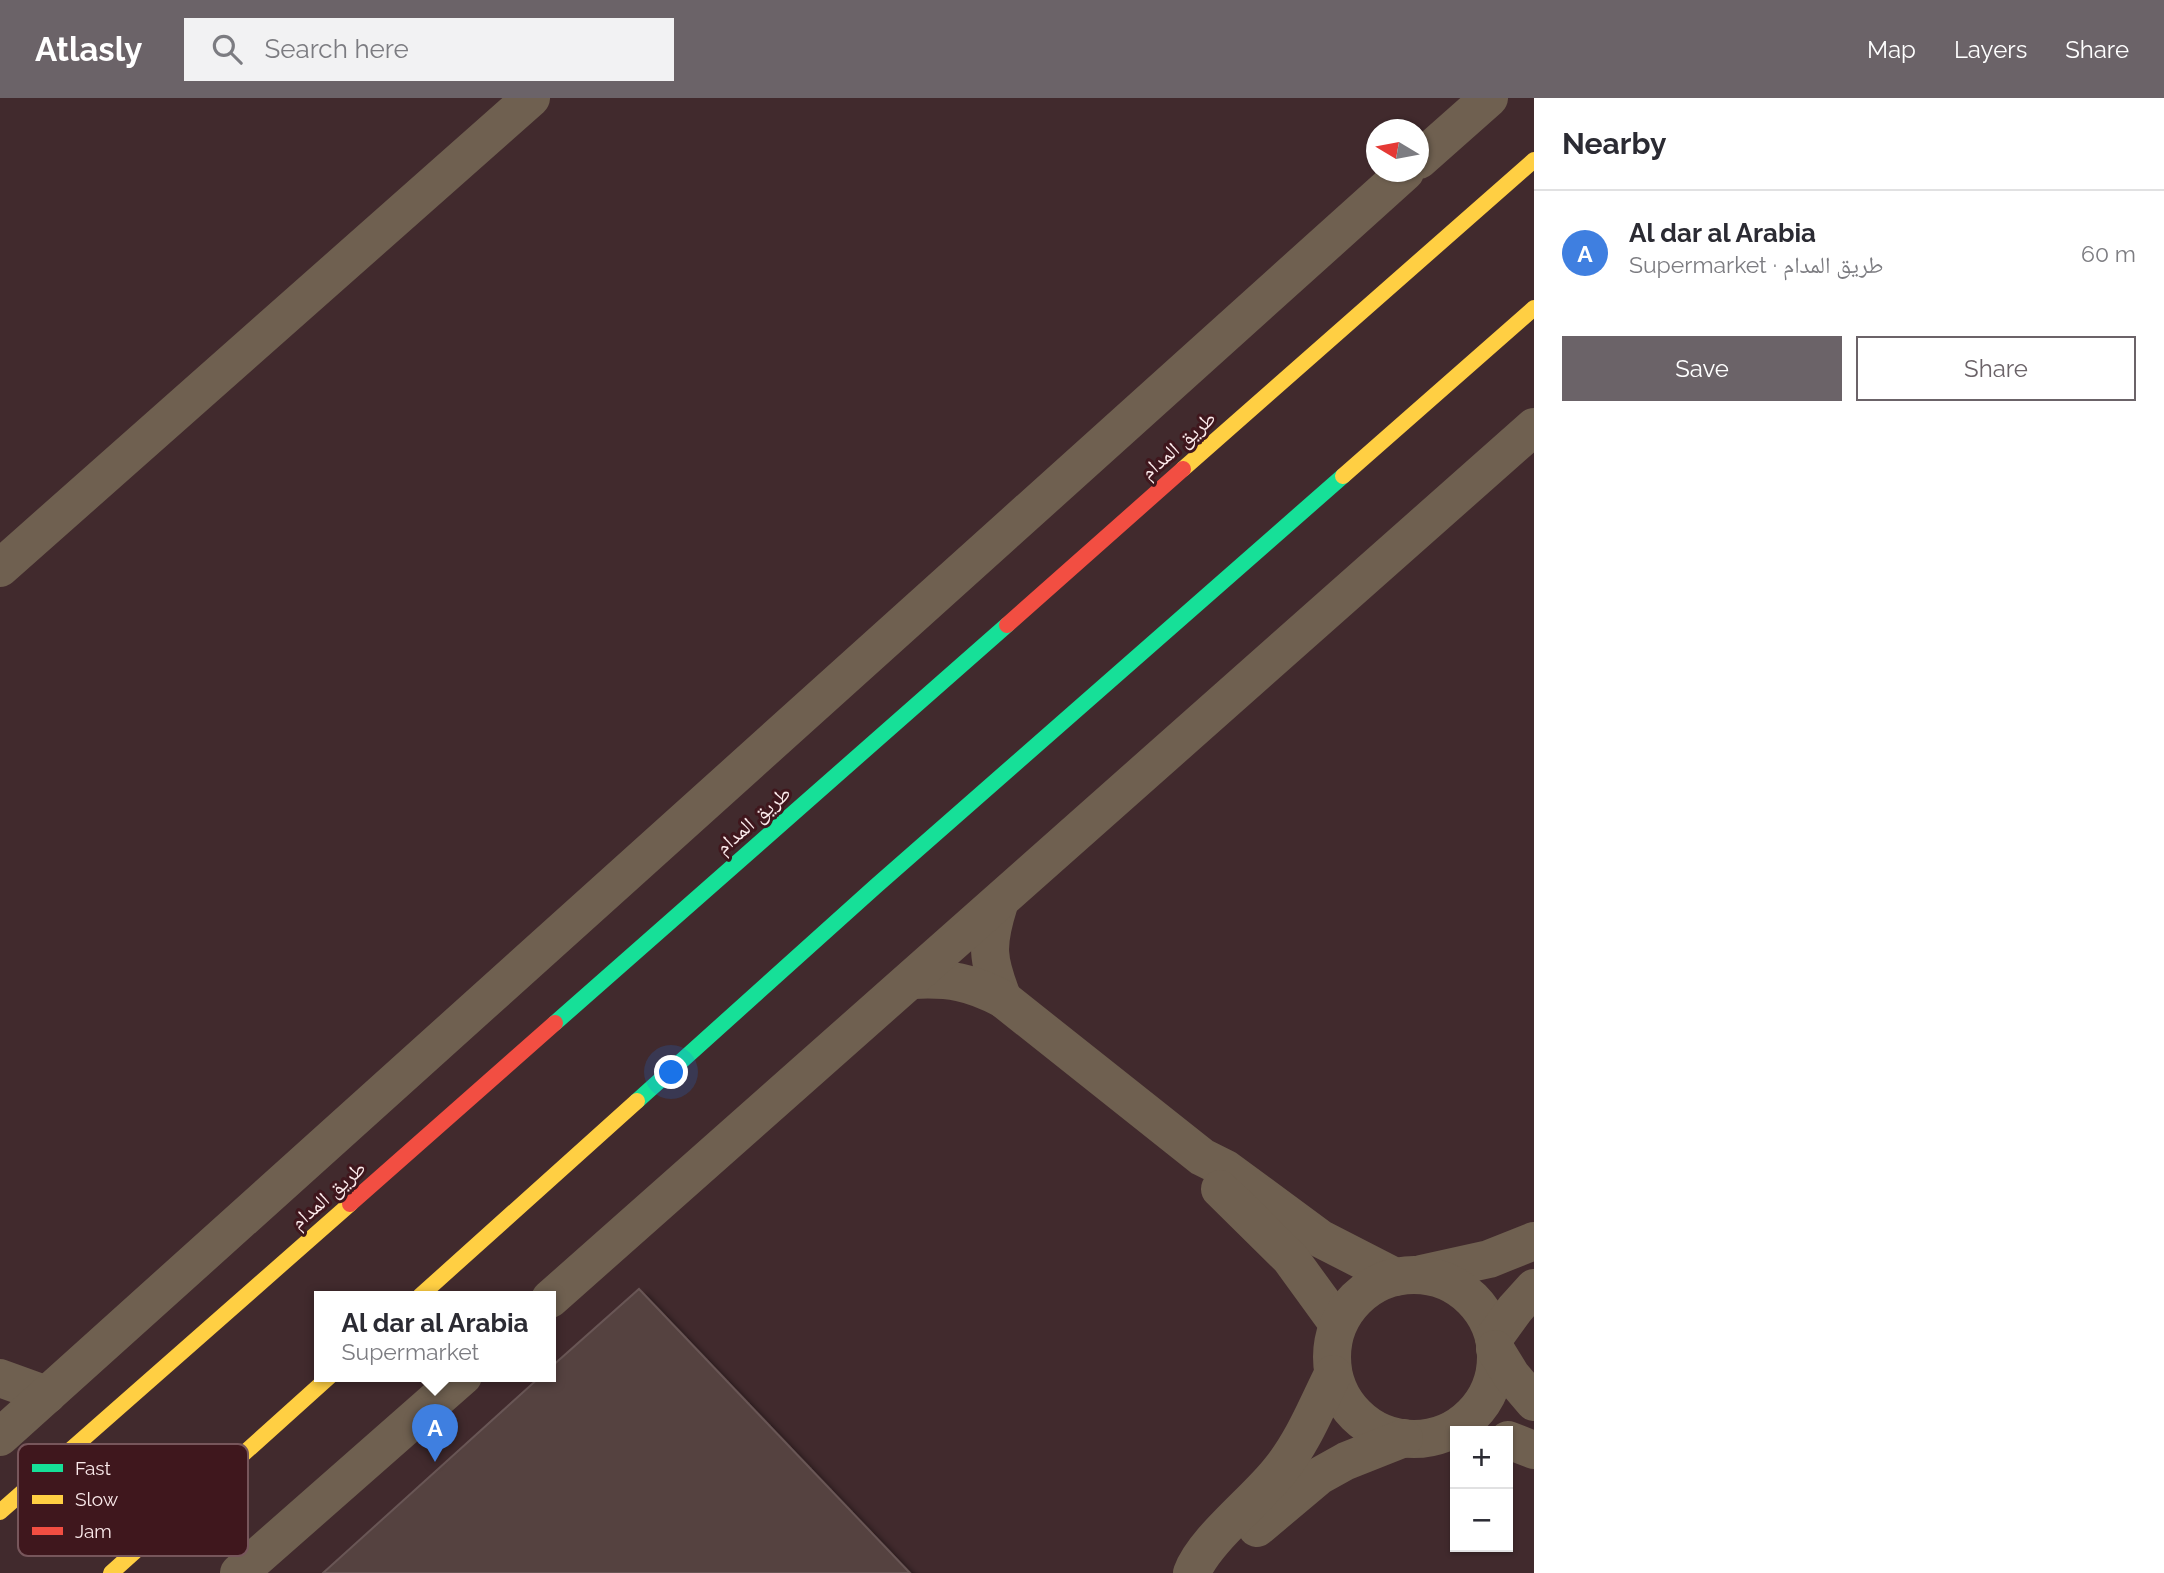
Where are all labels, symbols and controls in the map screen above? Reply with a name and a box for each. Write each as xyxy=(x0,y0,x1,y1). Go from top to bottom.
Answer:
search box xyxy=(184,18,674,81)
text: Atlasly xyxy=(35,30,142,69)
icon: search xyxy=(208,30,246,68)
text: Search here xyxy=(264,34,409,64)
text: Map xyxy=(1867,35,1916,64)
text: Layers xyxy=(1954,35,2027,64)
text: Share xyxy=(2065,35,2129,64)
north arrow xyxy=(1366,119,1429,182)
text: Nearby xyxy=(1562,126,1666,161)
text: Al dar al Arabia xyxy=(1629,218,1816,248)
text: A xyxy=(1577,240,1593,267)
text: 60 m xyxy=(2081,240,2136,267)
text: Supermarket · طريق المدام xyxy=(1629,251,1883,278)
button: Save xyxy=(1562,336,1842,401)
button: Share xyxy=(1856,336,2136,401)
street label: طريق المدام xyxy=(1135,405,1222,486)
street label: طريق المدام xyxy=(710,780,797,861)
your location xyxy=(654,1055,688,1089)
street label: طريق المدام xyxy=(285,1155,372,1236)
popup xyxy=(314,1291,556,1382)
text: Al dar al Arabia xyxy=(342,1308,528,1338)
text: Supermarket xyxy=(342,1338,479,1365)
pin: A xyxy=(412,1404,458,1462)
map controls xyxy=(1450,1426,1513,1552)
button: + xyxy=(1450,1426,1513,1489)
legend xyxy=(18,1444,248,1556)
text: Fast xyxy=(75,1457,111,1479)
text: Slow xyxy=(75,1488,119,1510)
button: − xyxy=(1450,1489,1513,1552)
text: Jam xyxy=(75,1520,112,1542)

